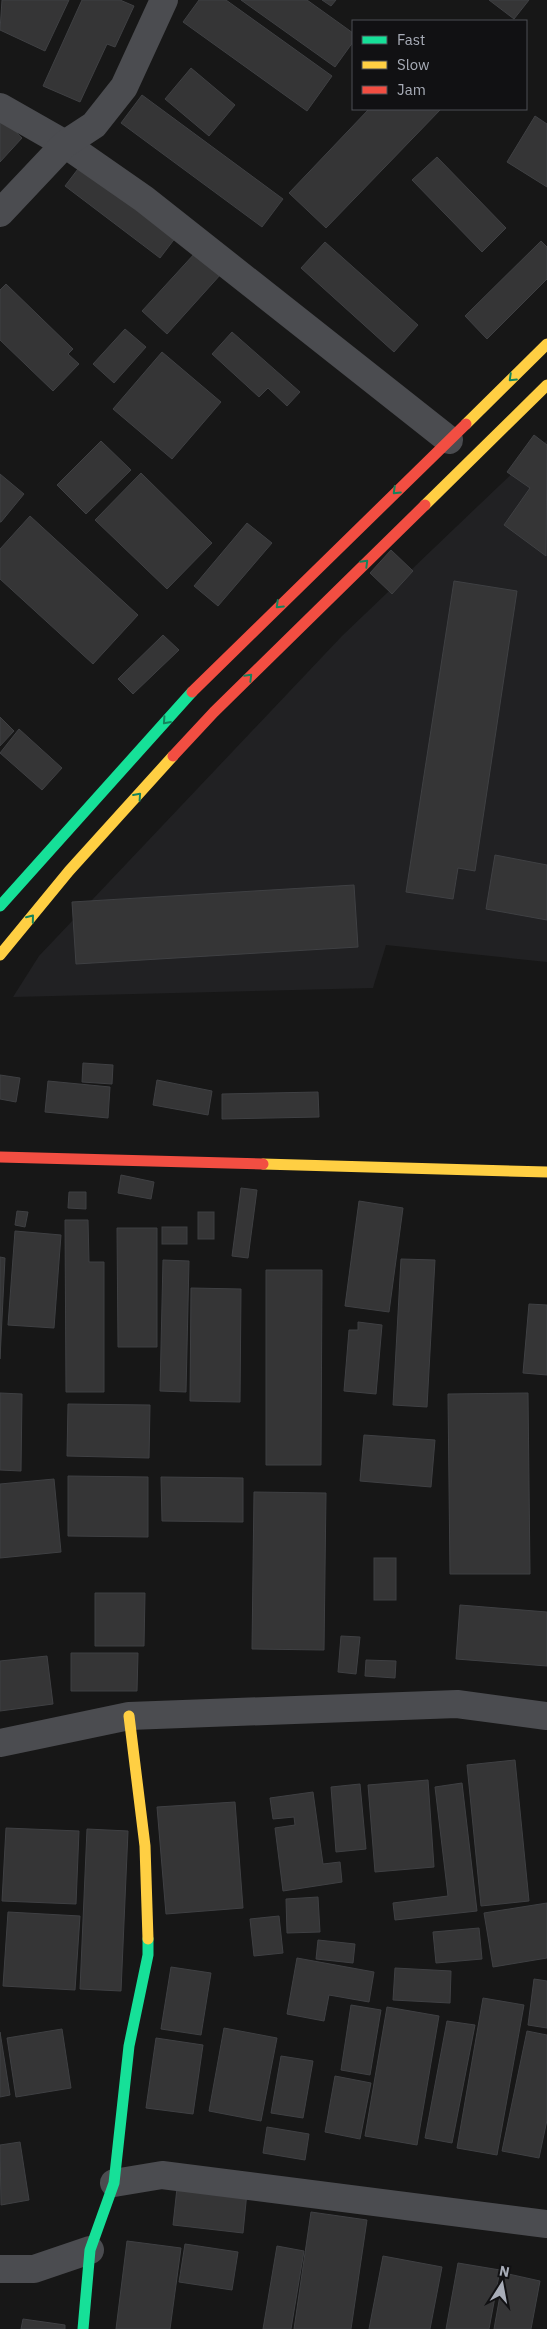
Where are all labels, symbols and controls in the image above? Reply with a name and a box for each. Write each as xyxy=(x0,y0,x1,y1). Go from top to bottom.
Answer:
legend xyxy=(352,20,527,110)
text: Fast xyxy=(397,30,425,49)
text: Slow xyxy=(397,55,430,74)
text: Jam xyxy=(397,80,426,99)
one-way arrow xyxy=(509,372,518,381)
one-way arrow xyxy=(392,485,401,494)
one-way arrow xyxy=(359,560,368,569)
one-way arrow xyxy=(276,599,285,608)
one-way arrow xyxy=(244,674,253,683)
one-way arrow xyxy=(163,715,172,724)
one-way arrow xyxy=(132,792,141,801)
one-way arrow xyxy=(25,914,34,923)
north arrow xyxy=(477,2259,527,2309)
text: N xyxy=(498,2261,511,2281)

